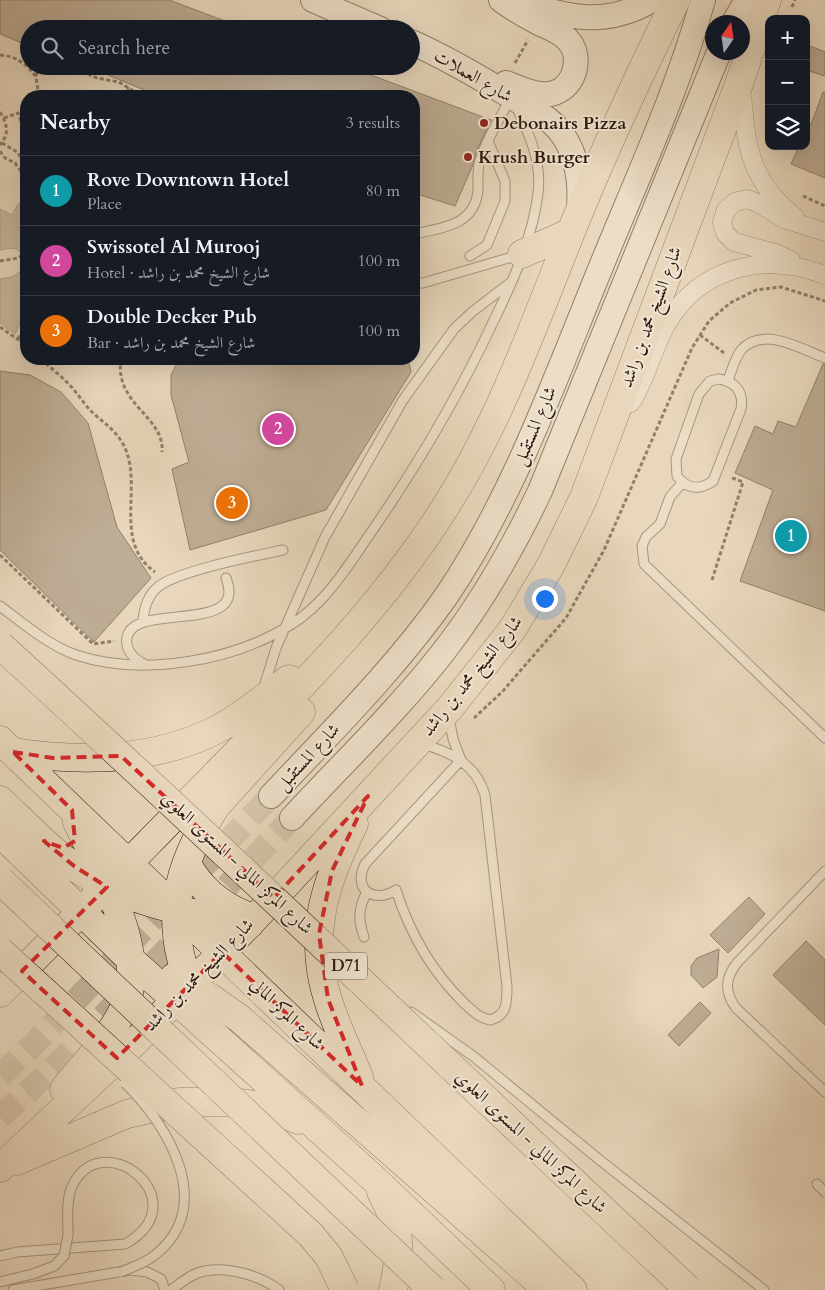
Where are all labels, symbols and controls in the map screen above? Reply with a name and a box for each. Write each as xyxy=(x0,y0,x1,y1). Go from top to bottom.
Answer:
north arrow xyxy=(705,15,750,60)
map controls xyxy=(765,15,810,150)
button: + xyxy=(765,15,810,60)
search box xyxy=(20,20,420,75)
icon: search xyxy=(38,34,66,62)
text: Search here xyxy=(78,35,170,61)
street label: شارع العملات xyxy=(428,43,517,110)
button: − xyxy=(765,60,810,105)
button: layers xyxy=(765,105,810,150)
text: Nearby xyxy=(40,108,111,137)
place label: Debonairs Pizza xyxy=(494,111,626,136)
text: 3 results xyxy=(346,112,400,134)
marker: Debonairs Pizza xyxy=(478,117,490,129)
place label: Krush Burger xyxy=(478,145,591,170)
marker: Krush Burger xyxy=(462,151,474,163)
text: Rove Downtown Hotel xyxy=(87,167,289,193)
text: 1 xyxy=(52,180,60,202)
text: 80 m xyxy=(366,180,400,202)
text: Place xyxy=(87,193,122,215)
text: Swissotel Al Murooj xyxy=(87,234,261,260)
street label: شارع الشيخ محمد بن راشد xyxy=(614,243,691,392)
text: 2 xyxy=(52,250,60,272)
text: 100 m xyxy=(358,250,400,272)
text: Hotel · شارع الشيخ محمد بن راشد xyxy=(87,262,270,284)
text: Double Decker Pub xyxy=(87,304,257,330)
text: 3 xyxy=(52,320,60,342)
text: 100 m xyxy=(358,320,400,342)
text: Bar · شارع الشيخ محمد بن راشد xyxy=(87,332,255,354)
street label: شارع المستقبل xyxy=(507,383,565,470)
pin: 2 xyxy=(262,410,294,448)
pin: 3 xyxy=(216,484,248,522)
pin: 1 xyxy=(775,517,807,555)
your location xyxy=(532,586,558,612)
street label: شارع الشيخ محمد بن راشد xyxy=(416,610,531,744)
street label: شارع المستقبل xyxy=(270,718,347,798)
street label: شارع المركز المالي - المستوى العلوي xyxy=(154,786,319,942)
street label: شارع الشيخ محمد بن راشد xyxy=(138,913,262,1039)
road number: D71 xyxy=(325,952,367,979)
street label: شارع المركز المالي xyxy=(243,972,330,1057)
street label: شارع المركز المالي - المستوى العلوي xyxy=(448,1065,613,1221)

